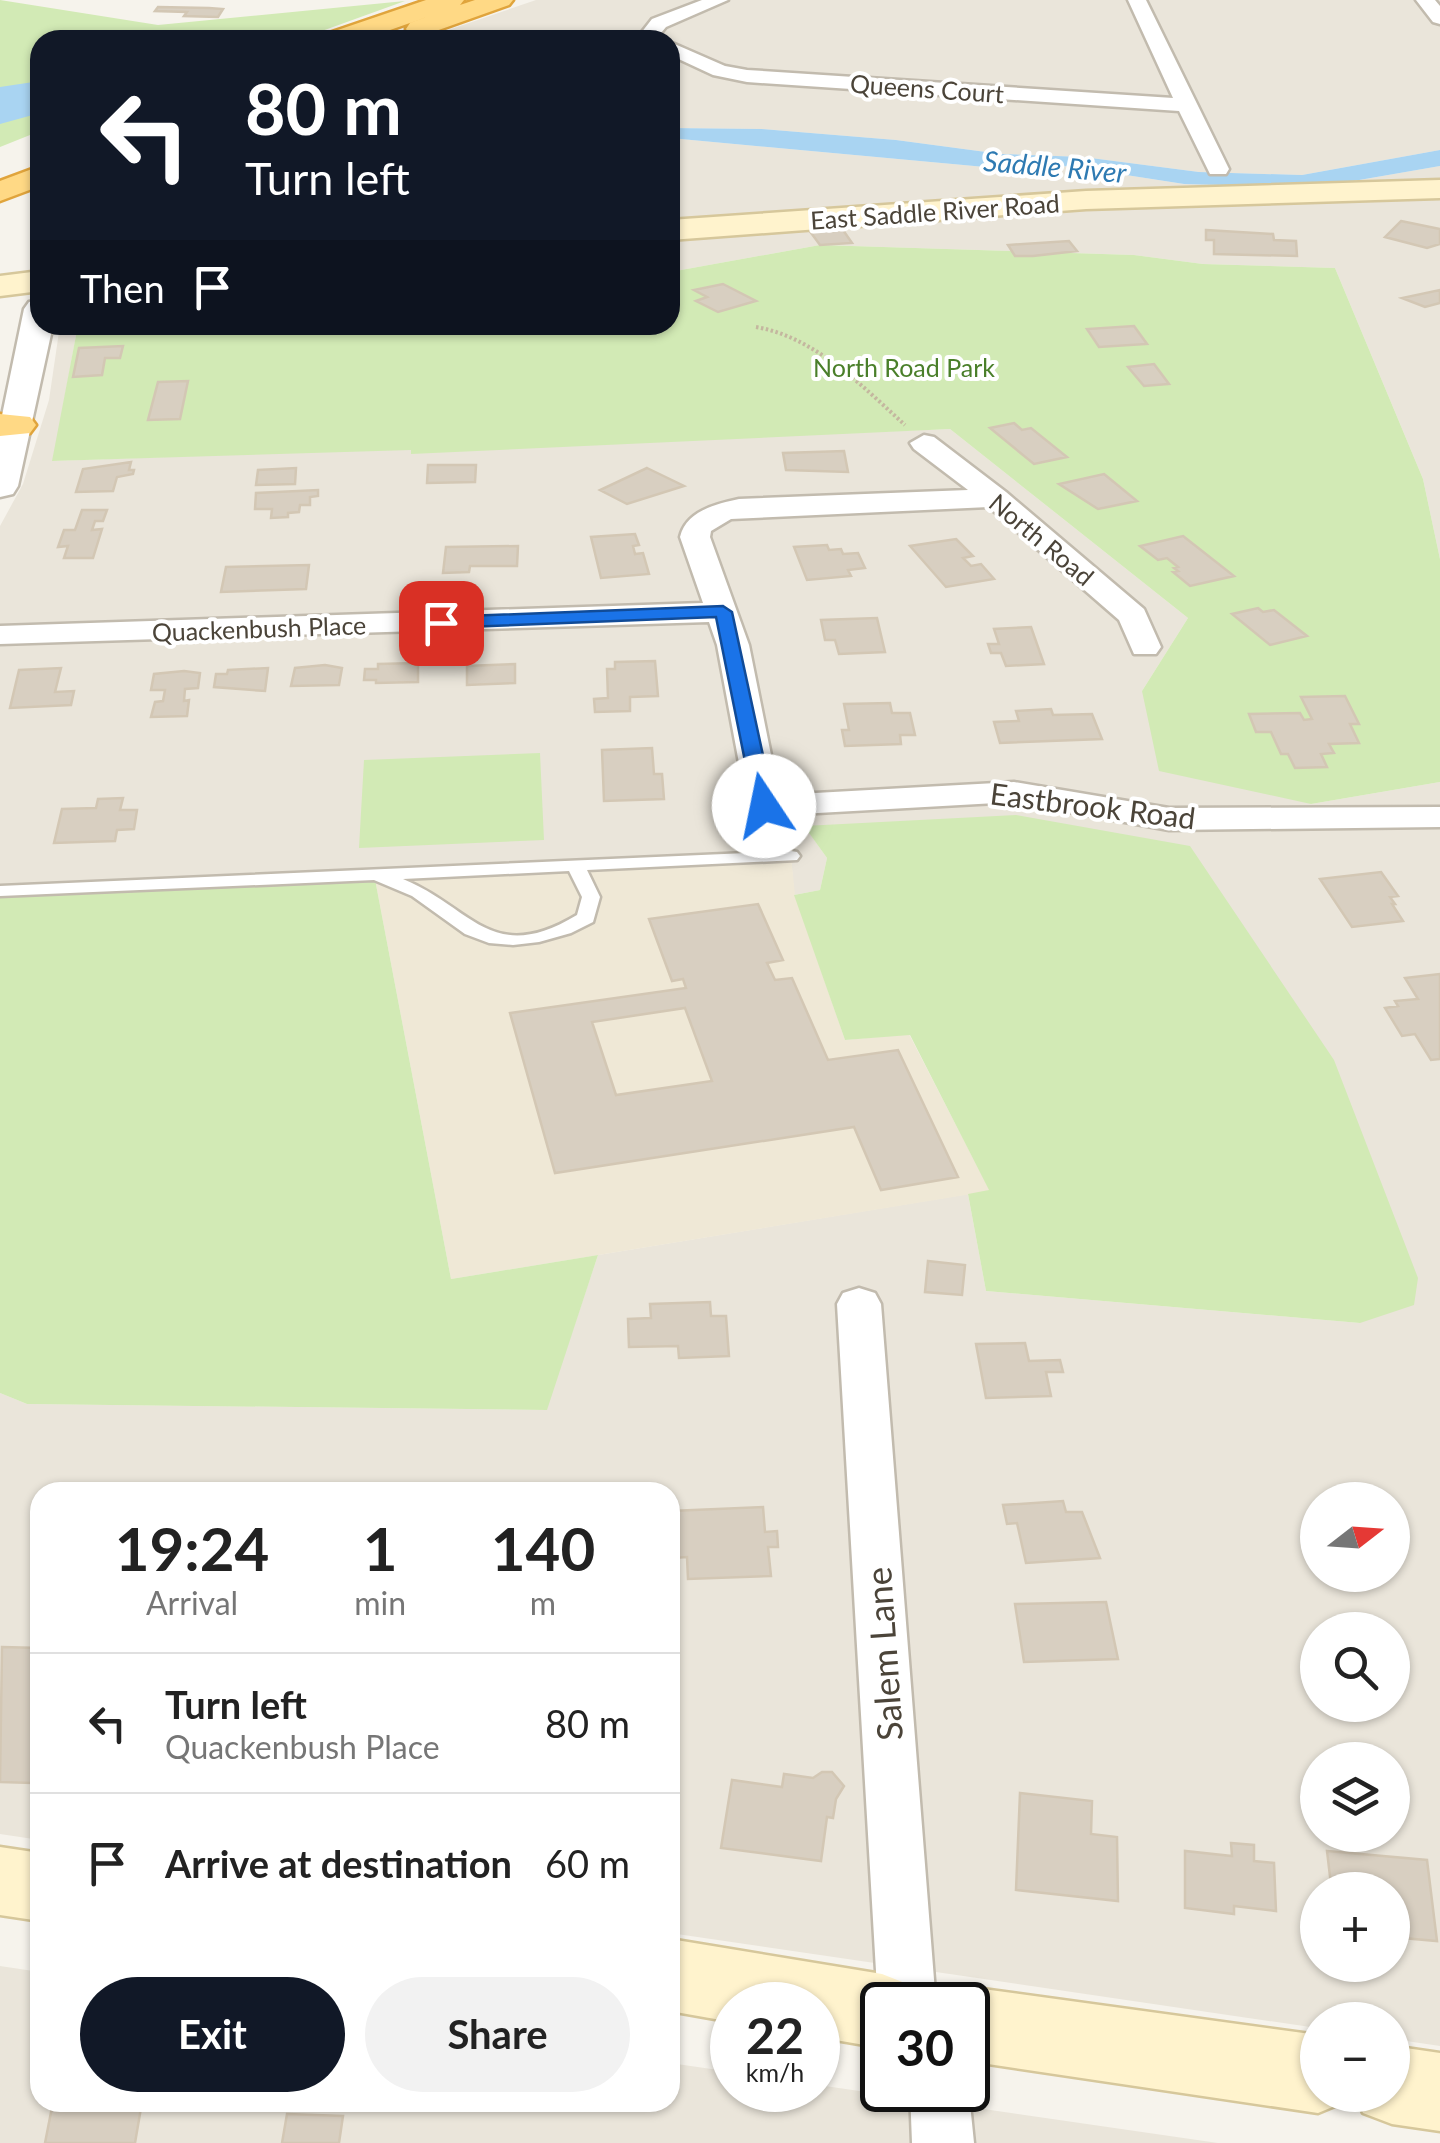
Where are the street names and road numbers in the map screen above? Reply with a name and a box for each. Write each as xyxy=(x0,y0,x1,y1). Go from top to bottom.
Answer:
street label: Queens Court xyxy=(849,68,1005,108)
street label: East Saddle River Road xyxy=(809,187,1061,235)
street label: North Road xyxy=(984,487,1100,591)
street label: Quackenbush Place xyxy=(151,609,367,647)
street label: Eastbrook Road xyxy=(988,775,1198,835)
street label: Salem Lane xyxy=(856,1566,910,1742)

